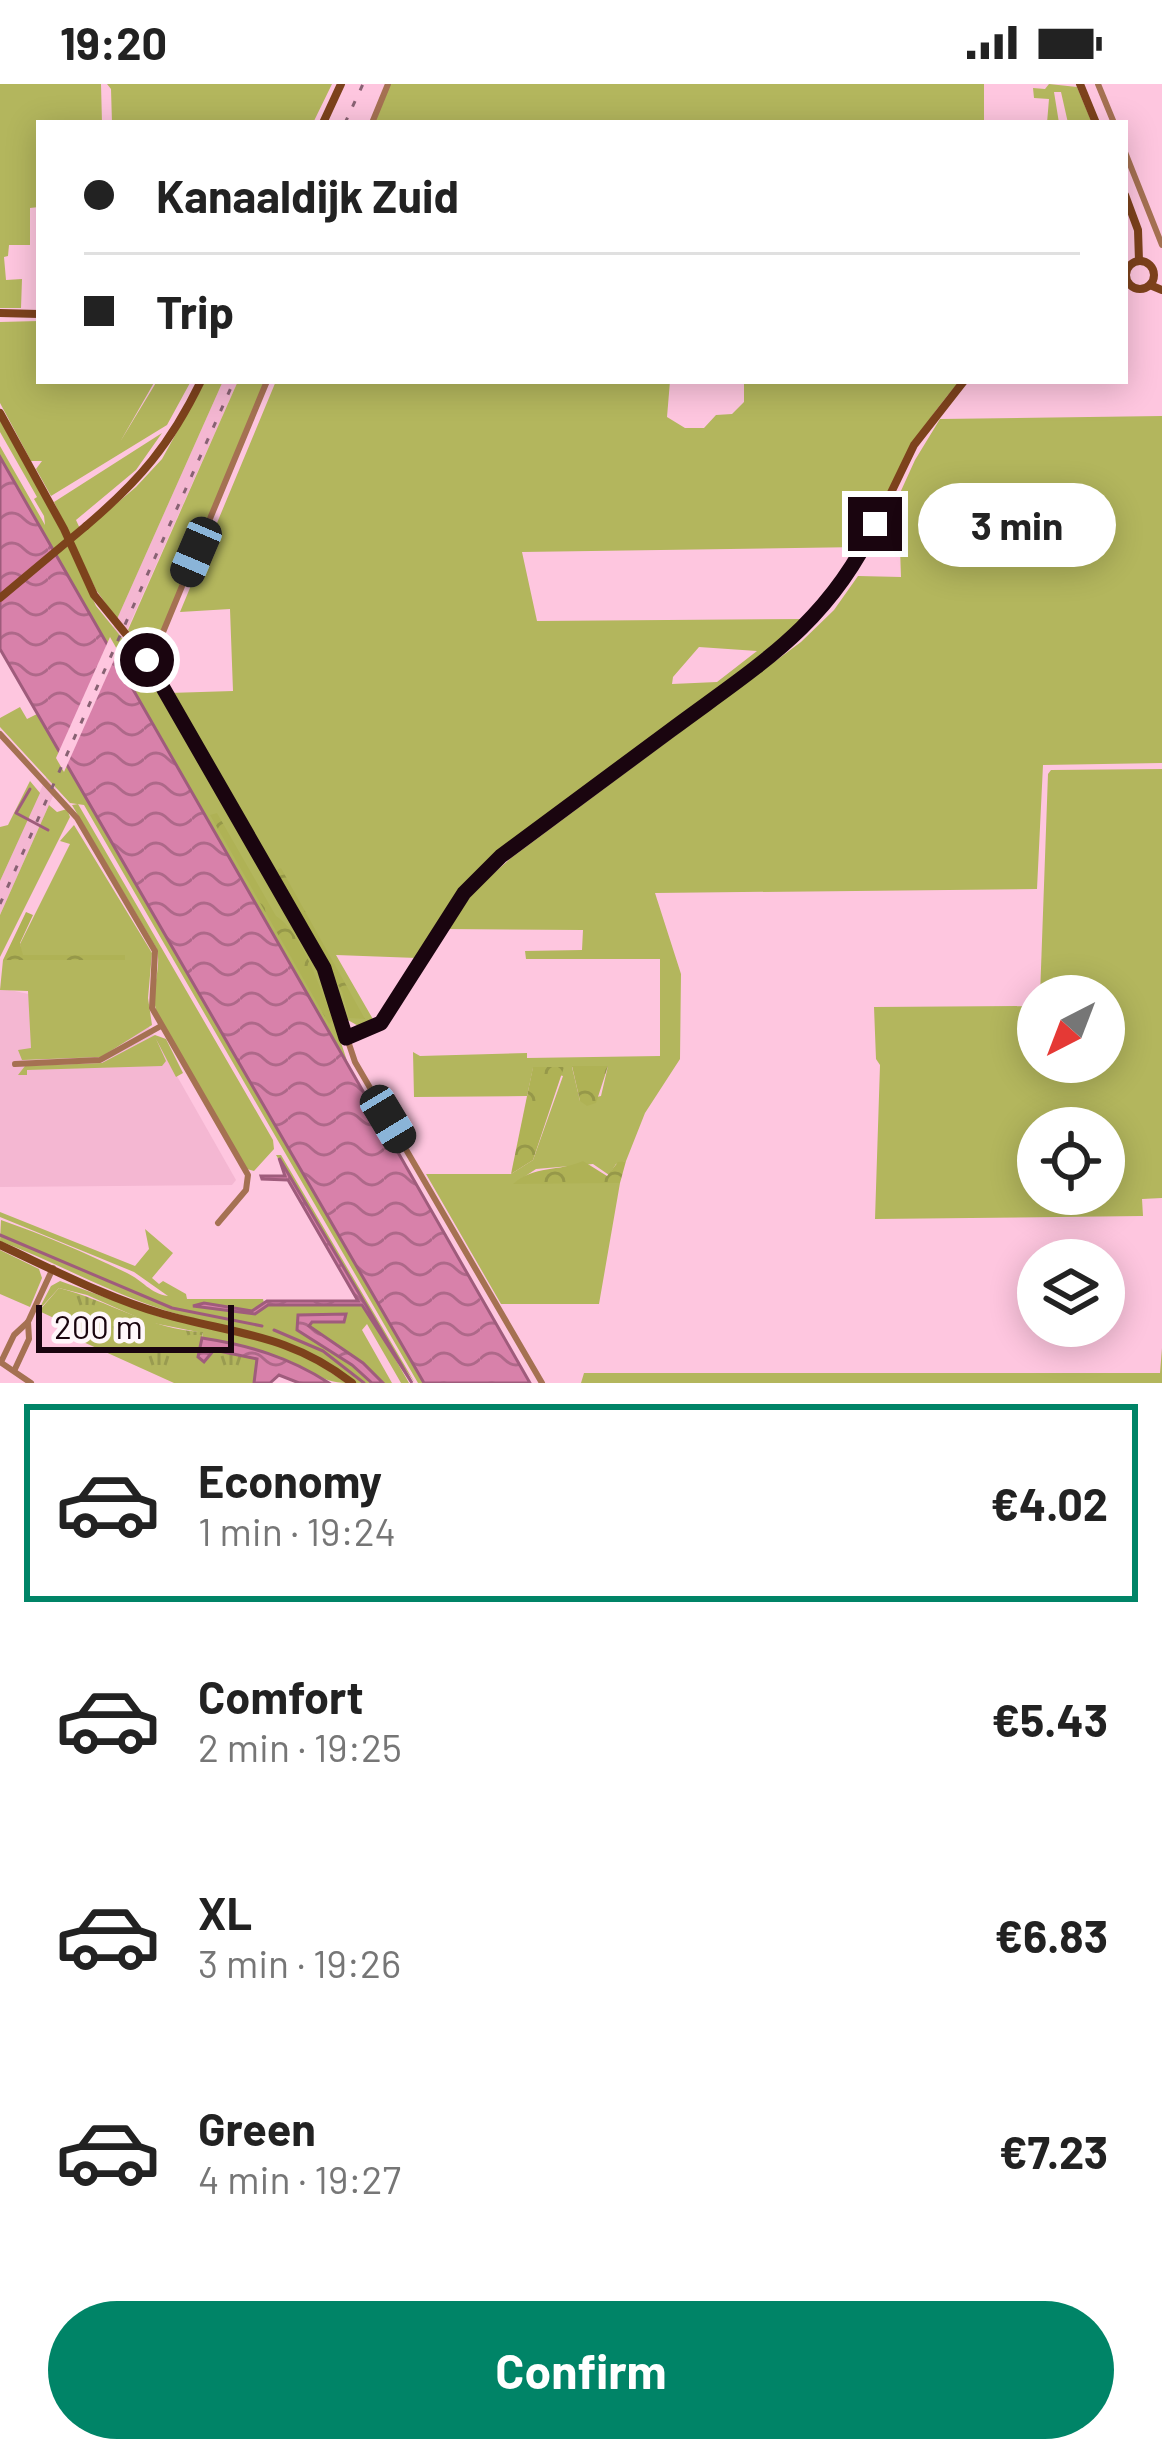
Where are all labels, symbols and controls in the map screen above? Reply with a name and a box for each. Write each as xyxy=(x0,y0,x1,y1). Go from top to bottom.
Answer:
text: 19:20 xyxy=(60,15,167,69)
text: Kanaaldijk Zuid xyxy=(156,168,459,222)
text: Trip xyxy=(156,284,234,338)
callout: 3 min xyxy=(917,482,1115,566)
route end xyxy=(848,497,902,551)
text: 3 min xyxy=(971,501,1063,548)
car xyxy=(165,512,227,592)
route start xyxy=(120,633,174,687)
north arrow xyxy=(1017,975,1125,1083)
map controls xyxy=(1017,975,1125,1347)
car xyxy=(354,1079,422,1159)
button: locate xyxy=(1017,1107,1125,1215)
button: layers xyxy=(1017,1239,1125,1347)
scale bar xyxy=(36,1299,234,1352)
text: 200 m xyxy=(54,1306,143,1346)
icon: car xyxy=(54,1449,162,1557)
text: Economy xyxy=(198,1453,382,1507)
text: €4.02 xyxy=(990,1476,1108,1530)
text: 1 min · 19:24 xyxy=(198,1507,396,1554)
icon: car xyxy=(54,1665,162,1773)
text: Comfort xyxy=(198,1669,364,1723)
text: €5.43 xyxy=(992,1692,1108,1746)
text: 2 min · 19:25 xyxy=(198,1723,402,1770)
icon: car xyxy=(54,1881,162,1989)
text: XL xyxy=(198,1885,252,1939)
text: €6.83 xyxy=(995,1908,1108,1962)
text: 3 min · 19:26 xyxy=(198,1939,401,1986)
icon: car xyxy=(54,2097,162,2205)
text: Green xyxy=(198,2101,316,2155)
text: €7.23 xyxy=(999,2124,1108,2178)
text: 4 min · 19:27 xyxy=(198,2155,401,2202)
button: Confirm xyxy=(48,2301,1114,2439)

